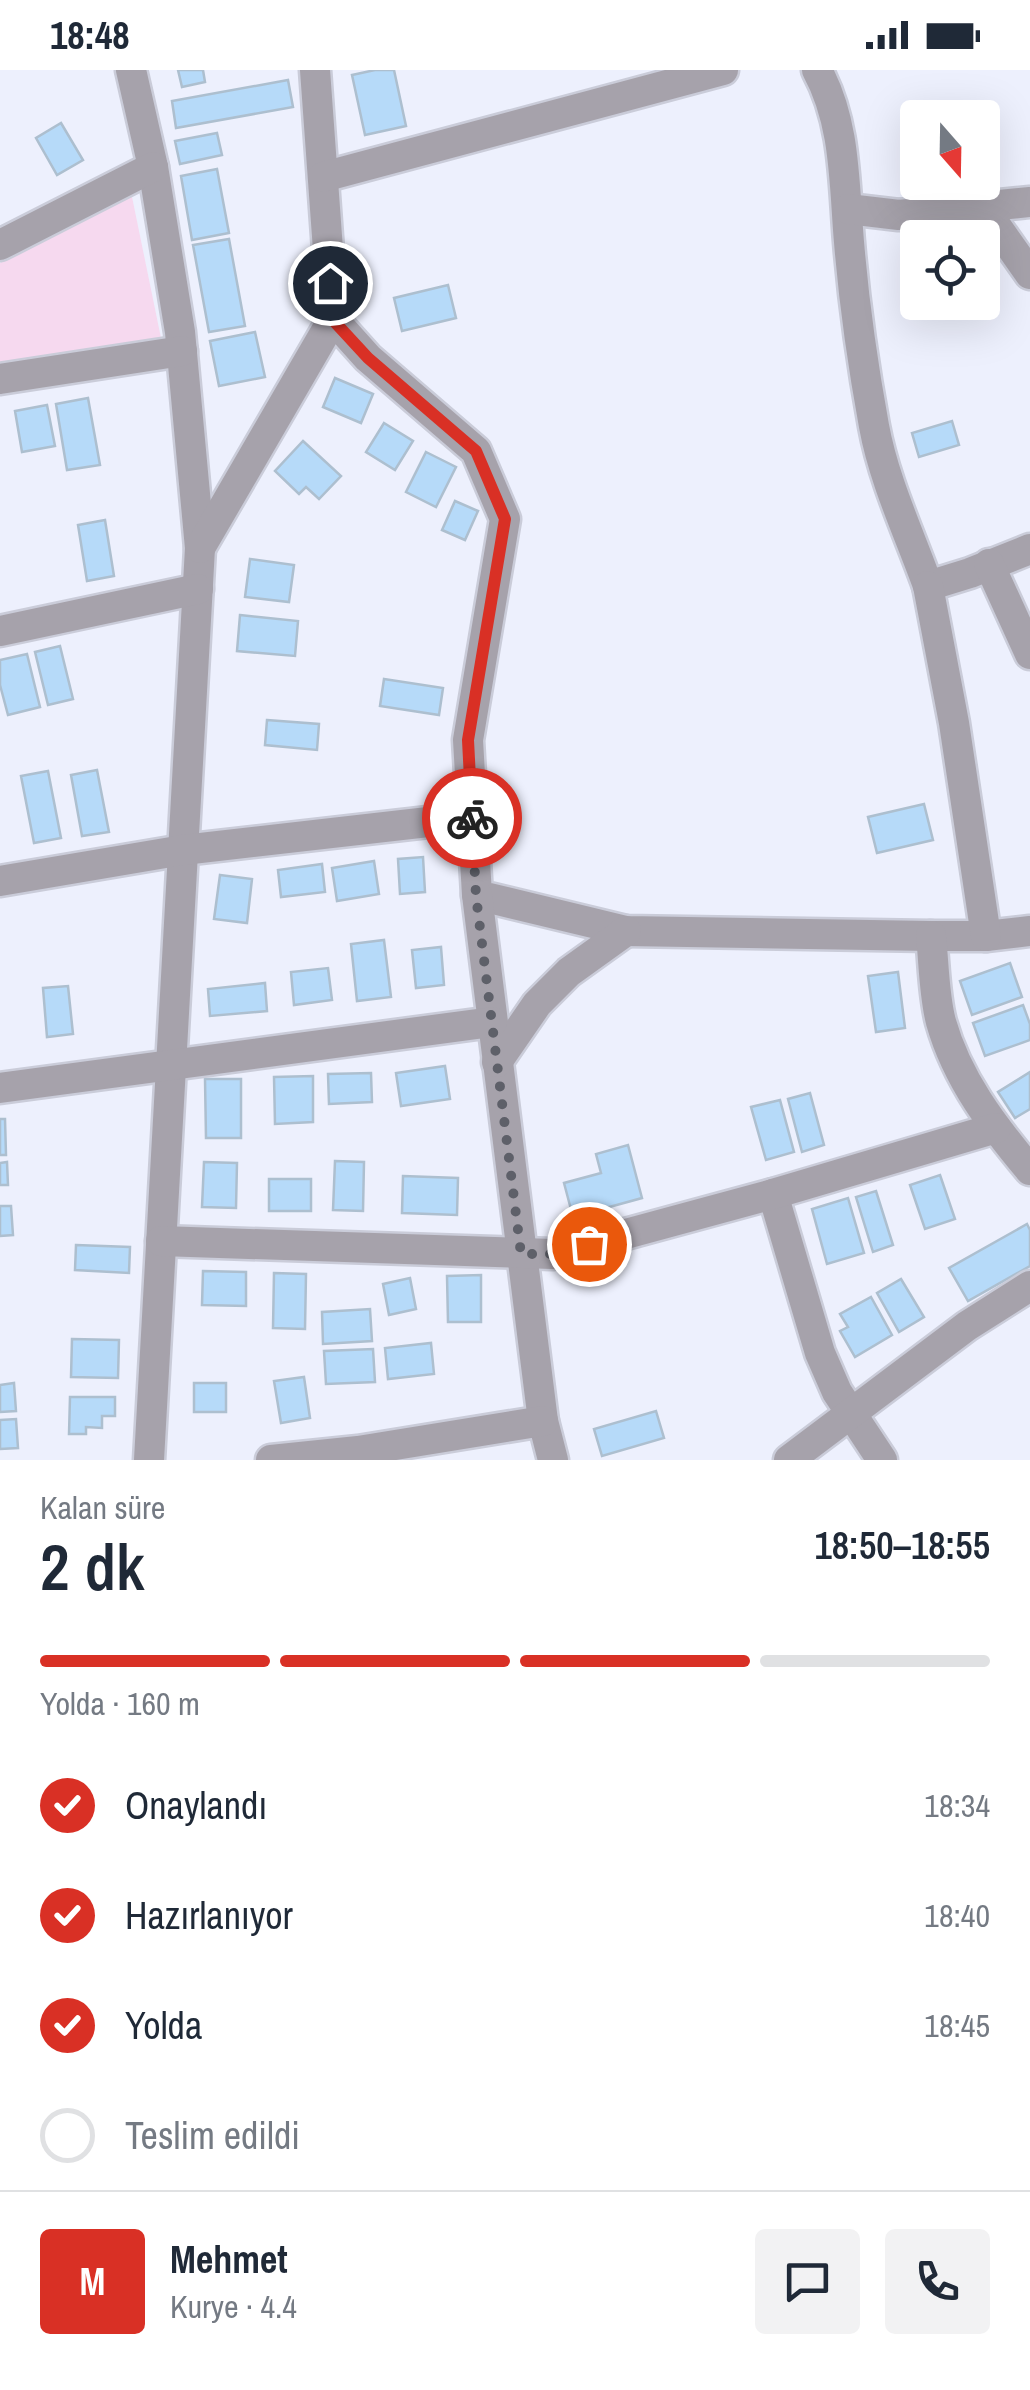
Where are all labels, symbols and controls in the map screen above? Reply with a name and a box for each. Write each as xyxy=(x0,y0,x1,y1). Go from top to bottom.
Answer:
text: 18:48 xyxy=(50,10,130,61)
north arrow xyxy=(900,100,1000,200)
map controls xyxy=(900,100,1000,320)
button: locate xyxy=(900,220,1000,320)
pin xyxy=(288,241,373,326)
icon: home xyxy=(303,256,358,311)
courier xyxy=(422,768,522,868)
icon: bike xyxy=(445,791,500,846)
pin xyxy=(547,1202,632,1287)
icon: bag xyxy=(562,1217,617,1272)
text: Kalan süre xyxy=(40,1486,165,1529)
text: 18:50–18:55 xyxy=(814,1520,990,1571)
text: 2 dk xyxy=(40,1523,145,1610)
text: Yolda · 160 m xyxy=(40,1682,200,1725)
icon: check xyxy=(40,1778,95,1833)
text: Onaylandı xyxy=(125,1780,267,1831)
text: 18:34 xyxy=(924,1784,990,1827)
icon: check xyxy=(40,1888,95,1943)
text: Hazırlanıyor xyxy=(125,1890,293,1941)
text: 18:40 xyxy=(924,1894,990,1937)
icon: check xyxy=(40,1998,95,2053)
text: Yolda xyxy=(125,2000,202,2051)
text: 18:45 xyxy=(924,2004,990,2047)
text: Teslim edildi xyxy=(125,2110,300,2161)
button: chat xyxy=(755,2229,860,2334)
button: phone xyxy=(885,2229,990,2334)
text: Mehmet xyxy=(170,2234,288,2285)
text: M xyxy=(80,2256,105,2307)
text: Kurye · 4.4 xyxy=(170,2285,297,2328)

